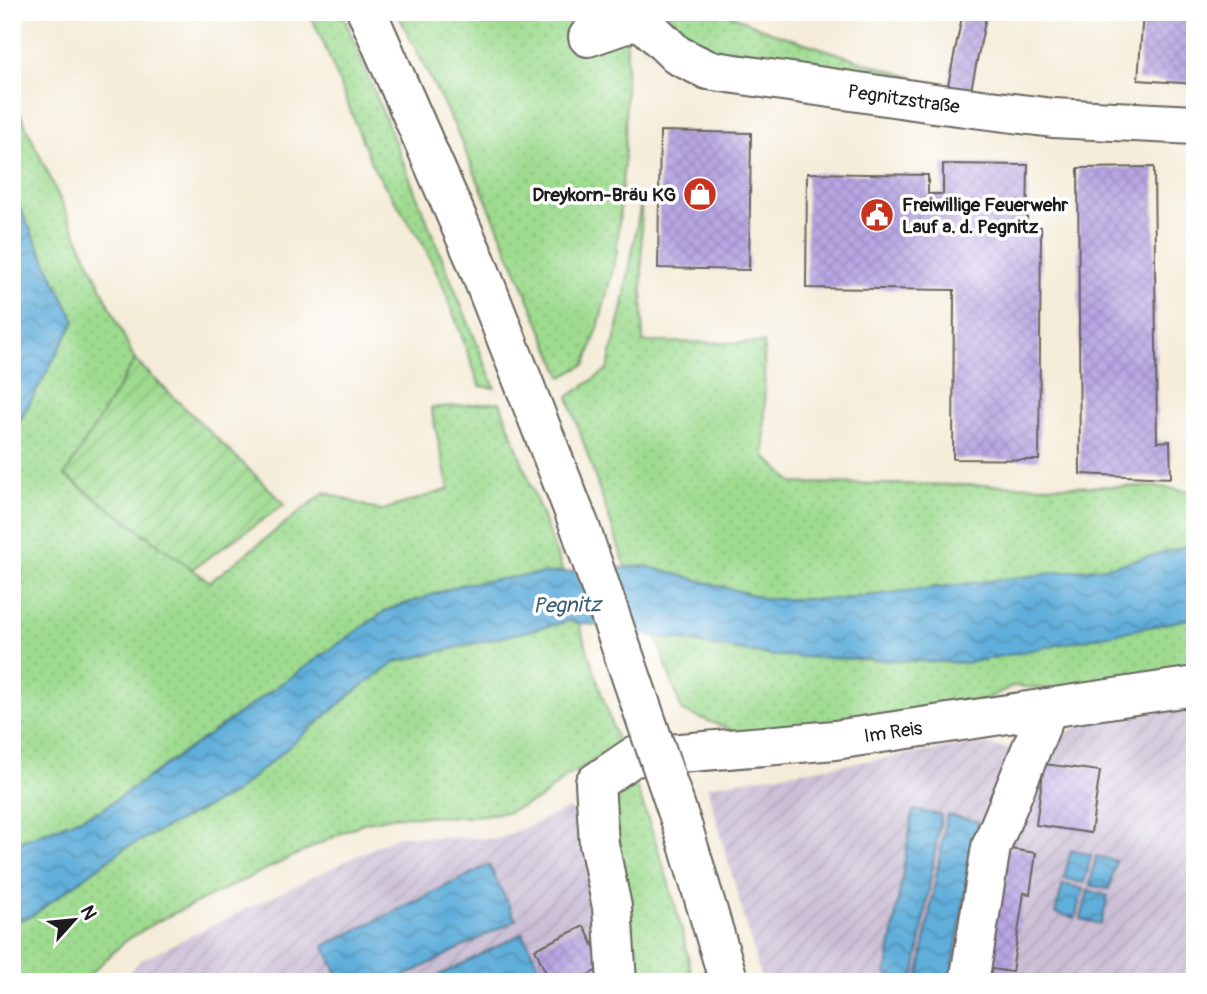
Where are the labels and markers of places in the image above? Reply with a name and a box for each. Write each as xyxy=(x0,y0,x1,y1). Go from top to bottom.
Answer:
shop icon: Dreykorn-Bräu KG xyxy=(681,175,719,213)
place label: Dreykorn-Bräu KG xyxy=(532,183,676,207)
place label: Freiwillige Feuerwehr Lauf a. d. Pegnitz xyxy=(902,193,1068,239)
public building icon: Freiwillige Feuerwehr Lauf a. d. Pegnitz xyxy=(858,196,896,234)

